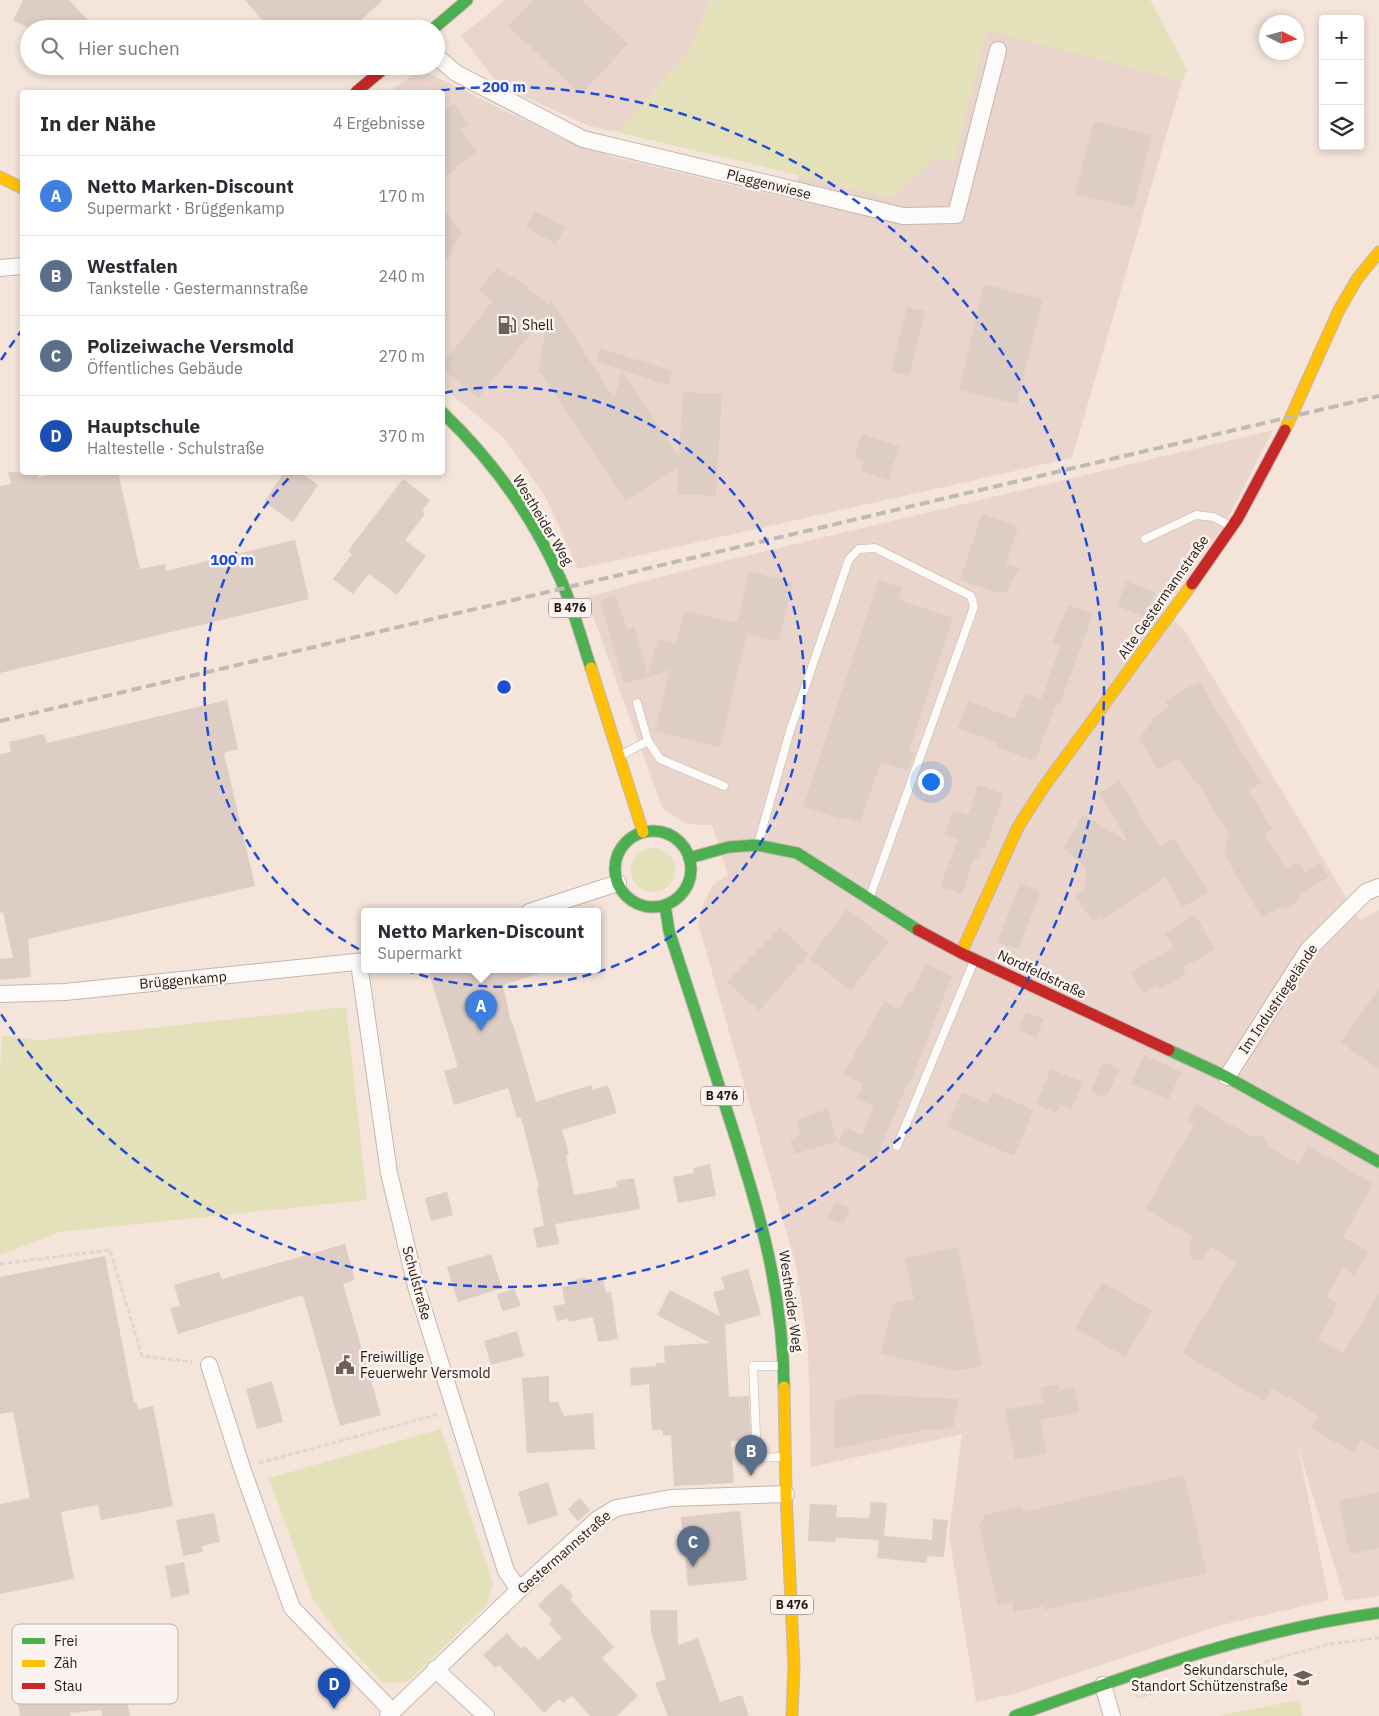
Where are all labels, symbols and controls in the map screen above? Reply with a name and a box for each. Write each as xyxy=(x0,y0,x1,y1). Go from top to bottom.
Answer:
north arrow xyxy=(1259,15,1304,60)
map controls xyxy=(1319,15,1364,150)
button: + xyxy=(1319,15,1364,60)
search box xyxy=(20,20,445,75)
icon: search xyxy=(38,34,66,62)
text: Hier suchen xyxy=(78,36,180,60)
button: − xyxy=(1319,60,1364,105)
text: 200 m xyxy=(482,77,526,96)
button: layers xyxy=(1319,105,1364,150)
text: In der Nähe xyxy=(40,109,156,137)
text: 4 Ergebnisse xyxy=(333,113,425,133)
street label: Plaggenwiese xyxy=(725,165,813,203)
text: Netto Marken-Discount xyxy=(87,174,294,198)
text: A xyxy=(51,186,61,206)
text: 170 m xyxy=(378,186,425,206)
text: Supermarkt · Brüggenkamp xyxy=(87,198,285,218)
text: Westfalen xyxy=(87,254,178,278)
text: B xyxy=(51,266,61,286)
text: 240 m xyxy=(378,266,425,286)
text: Tankstelle · Gestermannstraße xyxy=(87,278,308,298)
fuel station icon: Shell xyxy=(496,314,518,336)
place label: Shell xyxy=(522,316,554,334)
text: Polizeiwache Versmold xyxy=(87,334,294,358)
text: C xyxy=(51,346,61,366)
text: 270 m xyxy=(378,346,425,366)
text: Öffentliches Gebäude xyxy=(87,358,243,378)
text: Hauptschule xyxy=(87,414,200,438)
text: D xyxy=(50,426,62,446)
text: 370 m xyxy=(378,426,425,446)
text: Haltestelle · Schulstraße xyxy=(87,438,264,458)
street label: Westheider Weg xyxy=(509,472,577,569)
street label: Alte Gestermannstraße xyxy=(1114,531,1213,662)
text: 100 m xyxy=(210,550,254,569)
road number: B 476 xyxy=(549,598,591,618)
centre of rings xyxy=(495,678,513,696)
your location xyxy=(918,769,944,795)
popup xyxy=(361,908,601,973)
text: Netto Marken-Discount xyxy=(378,919,584,943)
street label: Im Industriegelände xyxy=(1235,940,1322,1057)
text: Supermarkt xyxy=(378,943,462,963)
street label: Nordfeldstraße xyxy=(995,946,1090,1003)
street label: Brüggenkamp xyxy=(139,967,227,993)
pin: A xyxy=(465,990,497,1031)
road number: B 476 xyxy=(701,1086,743,1106)
street label: Schulstraße xyxy=(399,1244,436,1322)
street label: Westheider Weg xyxy=(775,1249,807,1354)
place label: Freiwillige Feuerwehr Versmold xyxy=(360,1348,491,1382)
public building icon: Freiwillige Feuerwehr Versmold xyxy=(334,1354,356,1376)
pin: B xyxy=(735,1435,767,1476)
street label: Gestermannstraße xyxy=(513,1506,615,1598)
pin: C xyxy=(677,1526,709,1567)
road number: B 476 xyxy=(771,1596,813,1614)
legend xyxy=(12,1624,178,1704)
text: Frei xyxy=(54,1632,78,1650)
text: Zäh xyxy=(54,1654,78,1672)
place label: Sekundarschule, Standort Schützenstraße xyxy=(1131,1661,1288,1695)
school or university icon: Sekundarschule, Standort Schützenstraße xyxy=(1292,1667,1314,1689)
pin: D xyxy=(318,1668,350,1709)
text: Stau xyxy=(54,1677,82,1695)

